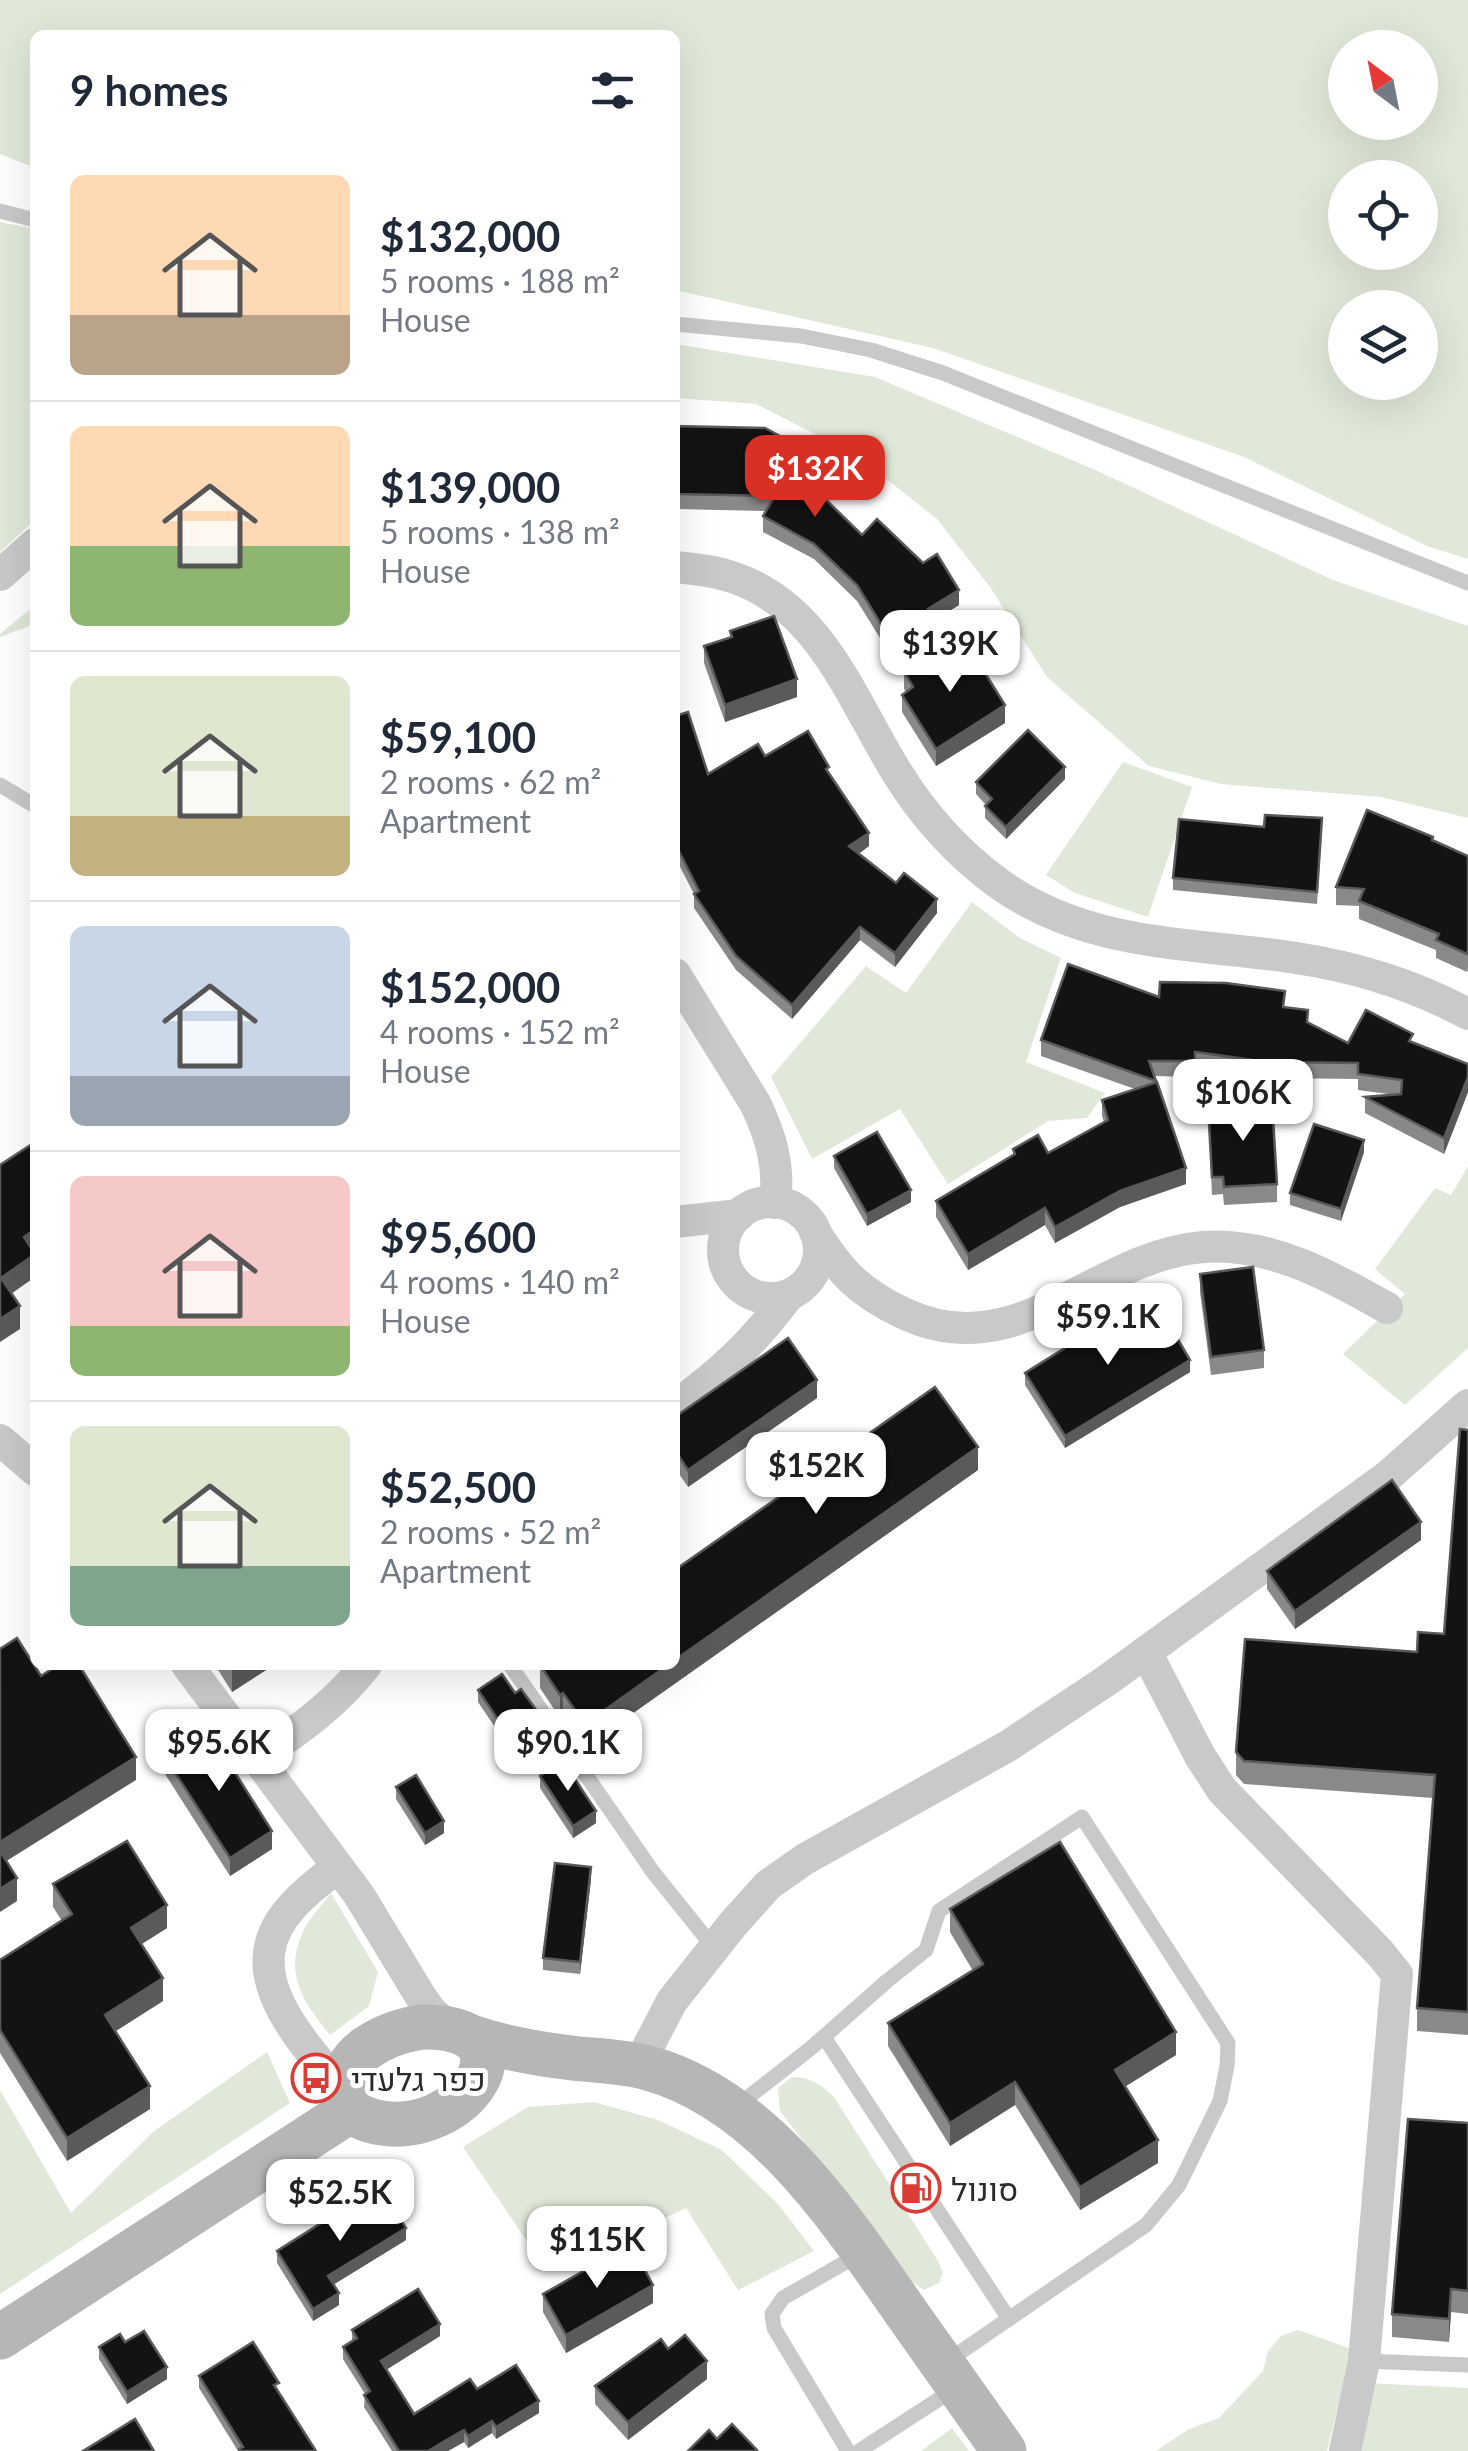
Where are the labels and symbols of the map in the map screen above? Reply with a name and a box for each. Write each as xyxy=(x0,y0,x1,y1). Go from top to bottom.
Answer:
north arrow xyxy=(1328,30,1438,140)
pin: $132K xyxy=(745,435,885,520)
pin: $139K xyxy=(880,610,1020,695)
pin: $106K xyxy=(1173,1059,1313,1144)
pin: $59.1K xyxy=(1027,1283,1189,1368)
pin: $152K xyxy=(746,1432,886,1517)
pin: $95.6K xyxy=(138,1709,300,1794)
pin: $90.1K xyxy=(487,1709,649,1794)
bus stop icon: כפר גלעדי xyxy=(290,2052,342,2104)
place label: כפר גלעדי xyxy=(351,2059,486,2098)
pin: $52.5K xyxy=(259,2159,421,2244)
fuel station icon: סונול xyxy=(890,2162,942,2214)
place label: סונול xyxy=(951,2169,1018,2208)
pin: $115K xyxy=(527,2206,667,2291)

